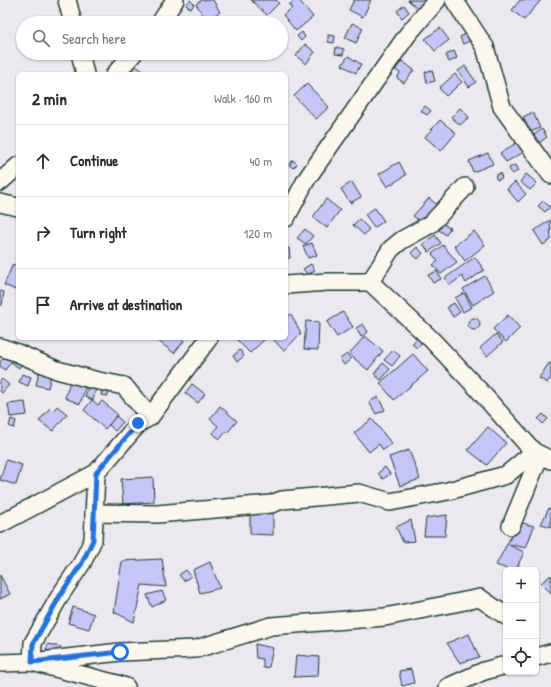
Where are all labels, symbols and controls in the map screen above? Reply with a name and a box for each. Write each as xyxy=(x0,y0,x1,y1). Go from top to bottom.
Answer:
search box xyxy=(16,16,288,60)
icon: search xyxy=(30,27,52,49)
text: Search here xyxy=(62,28,126,49)
text: 2 min xyxy=(32,87,67,110)
text: Walk · 160 m xyxy=(214,89,272,107)
icon: ahead xyxy=(32,150,54,172)
text: Continue xyxy=(70,150,118,171)
text: 40 m xyxy=(249,152,272,170)
icon: right xyxy=(32,222,54,244)
text: Turn right xyxy=(70,222,126,243)
text: 120 m xyxy=(244,224,272,242)
icon: arrive xyxy=(32,294,54,316)
text: Arrive at destination xyxy=(70,294,182,315)
route end xyxy=(129,414,147,432)
map controls xyxy=(503,567,539,675)
button: + xyxy=(503,567,539,603)
button: − xyxy=(503,603,539,639)
button: locate xyxy=(503,639,539,675)
route start xyxy=(111,643,129,661)

